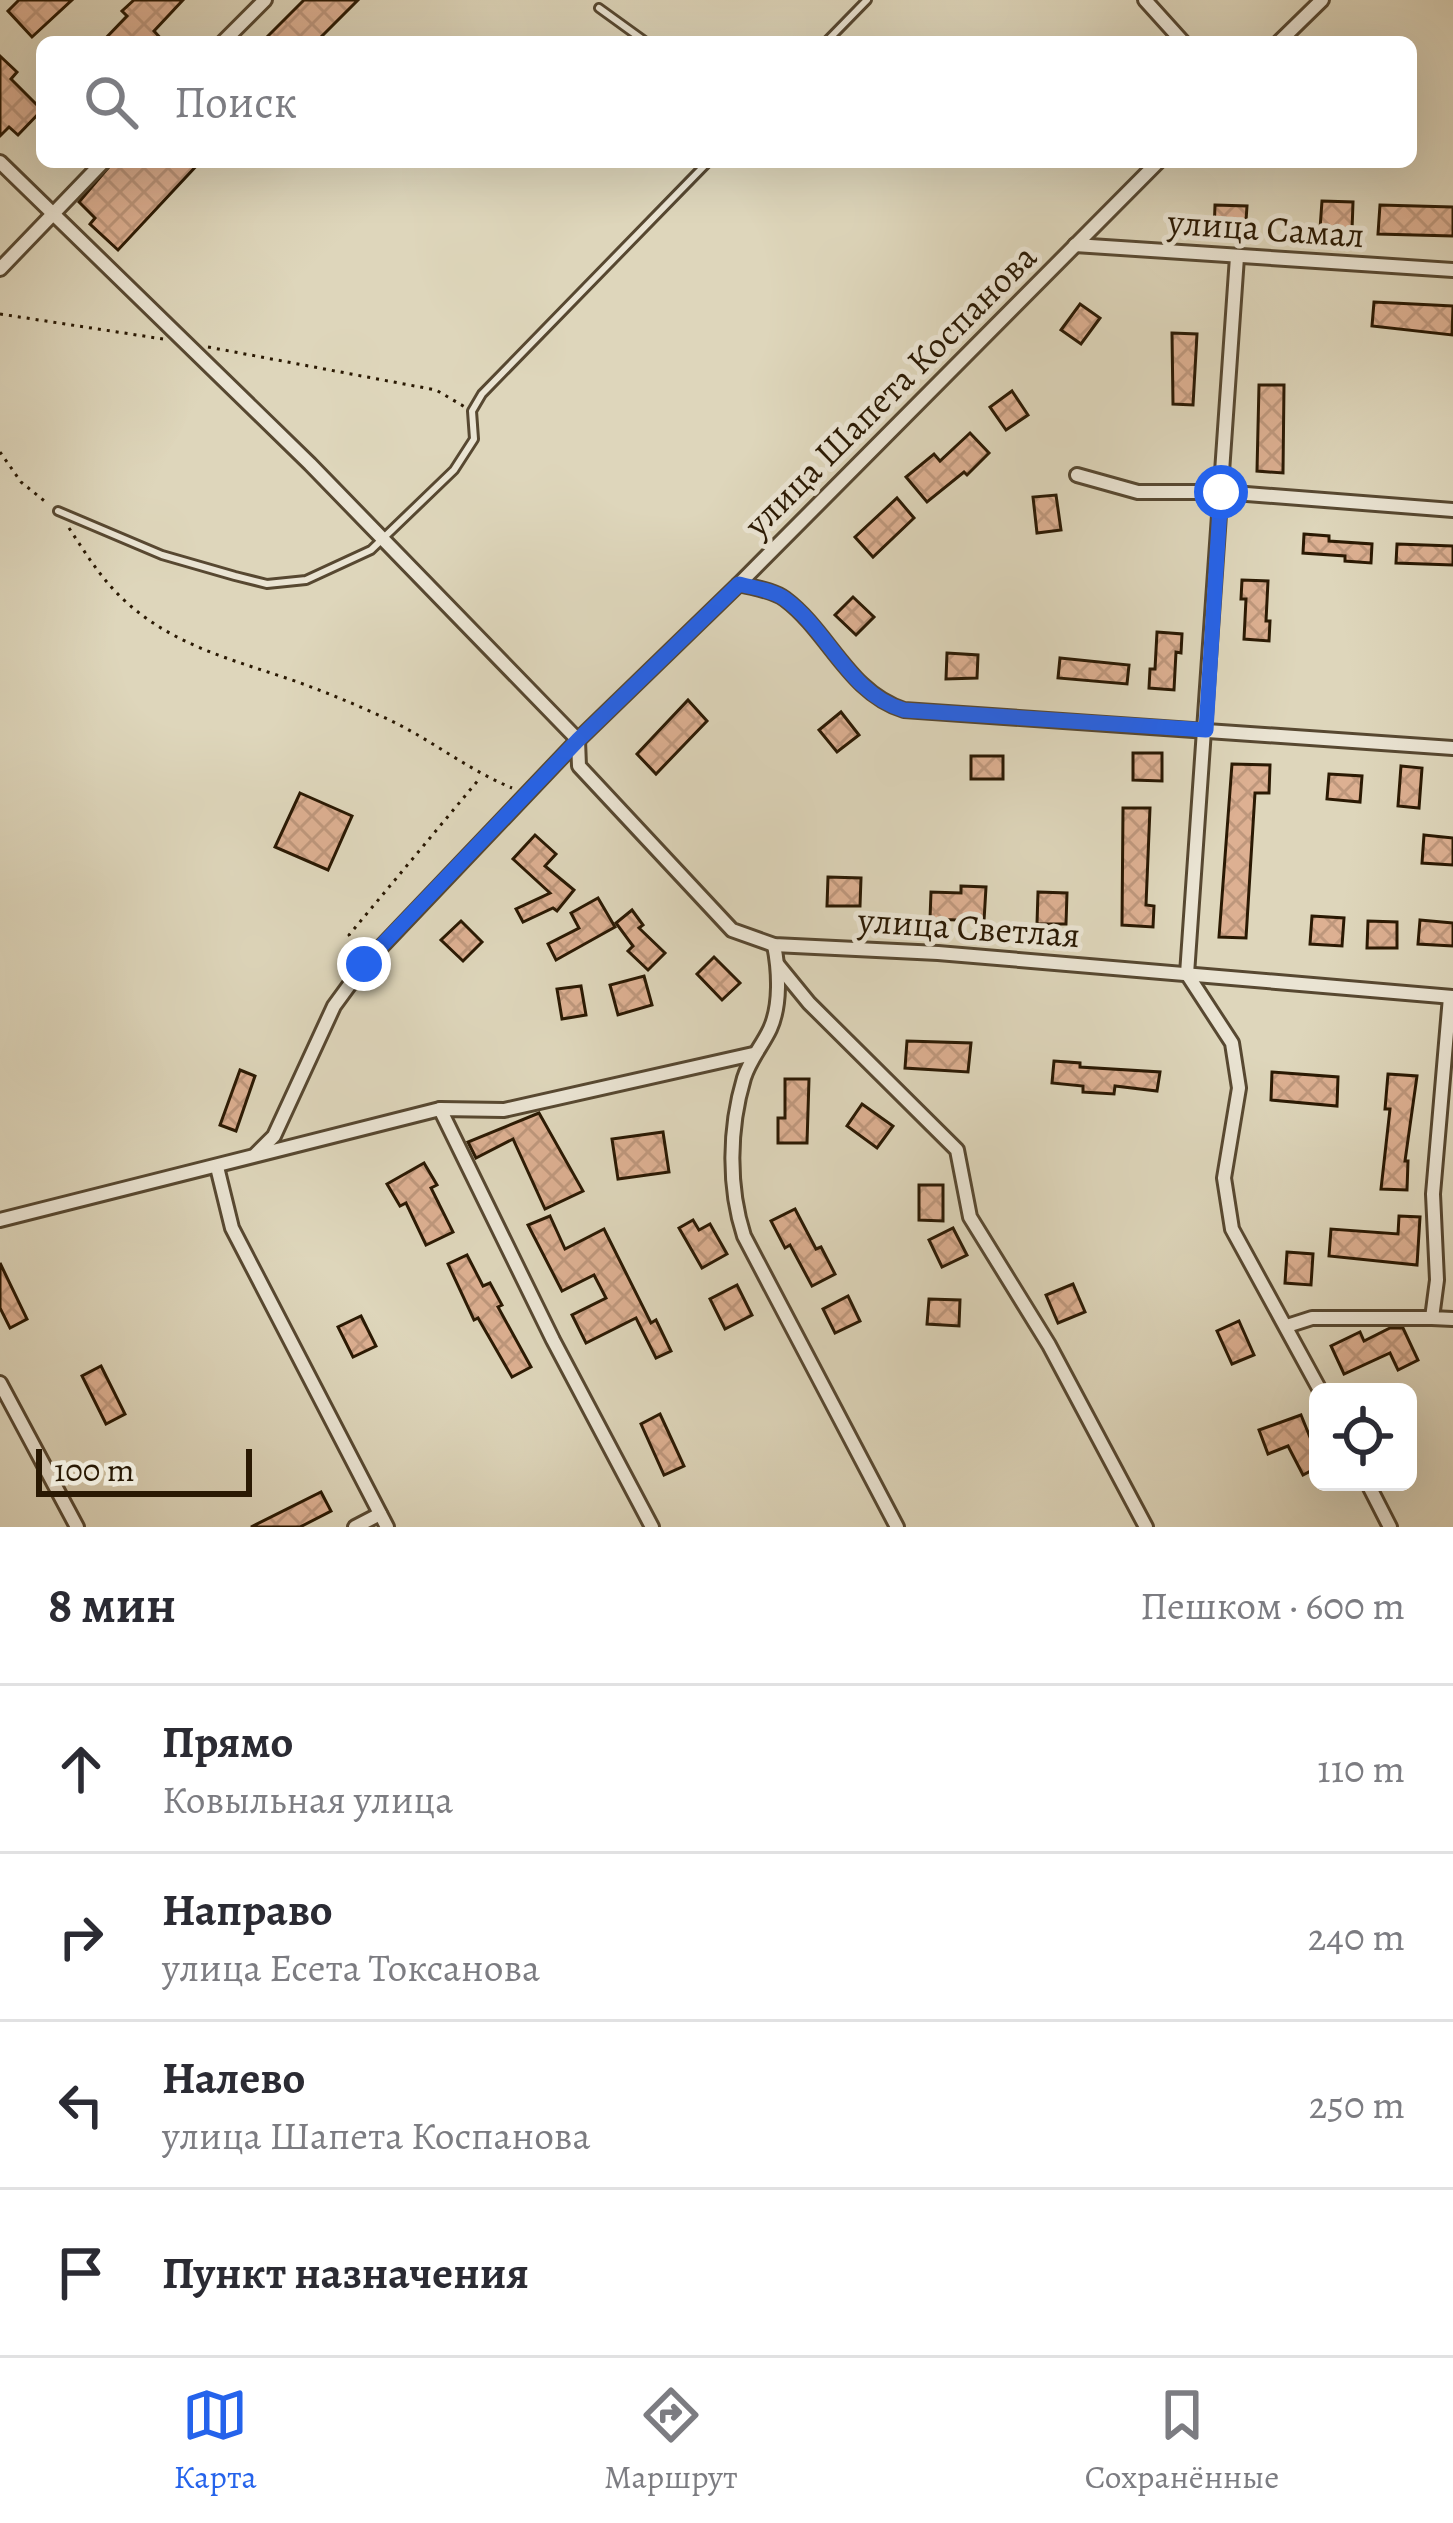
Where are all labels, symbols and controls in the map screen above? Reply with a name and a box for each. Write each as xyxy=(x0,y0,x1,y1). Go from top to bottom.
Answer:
search box xyxy=(36,36,1417,168)
icon: search xyxy=(78,69,144,135)
text: Поиск xyxy=(174,71,297,133)
street label: улица Самал xyxy=(1165,197,1366,259)
street label: улица Шапета Коспанова xyxy=(732,233,1047,548)
route start xyxy=(1194,465,1248,519)
street label: улица Светлая xyxy=(855,895,1082,959)
route end xyxy=(337,937,391,991)
map controls xyxy=(1309,1383,1417,1491)
button: locate xyxy=(1309,1383,1417,1491)
scale bar xyxy=(36,1443,252,1496)
text: 100 m xyxy=(54,1447,134,1492)
text: 8 мин xyxy=(48,1570,176,1640)
text: Пешком · 600 m xyxy=(1140,1579,1405,1632)
text: Прямо xyxy=(162,1711,293,1773)
icon: ahead xyxy=(48,1736,114,1802)
text: 110 m xyxy=(1317,1742,1405,1795)
text: Ковыльная улица xyxy=(162,1773,453,1826)
text: Направо xyxy=(162,1879,333,1941)
icon: right xyxy=(48,1904,114,1970)
text: 240 m xyxy=(1308,1910,1405,1963)
text: улица Есета Токсанова xyxy=(162,1941,540,1994)
text: Налево xyxy=(162,2047,305,2109)
icon: left xyxy=(48,2072,114,2138)
text: 250 m xyxy=(1309,2078,1405,2131)
text: улица Шапета Коспанова xyxy=(162,2109,590,2162)
icon: arrive xyxy=(48,2240,114,2306)
text: Пункт назначения xyxy=(162,2242,529,2304)
tab: Карта xyxy=(174,2382,257,2499)
tab: Маршрут xyxy=(604,2382,738,2499)
tab: Сохранённые xyxy=(1085,2382,1279,2499)

